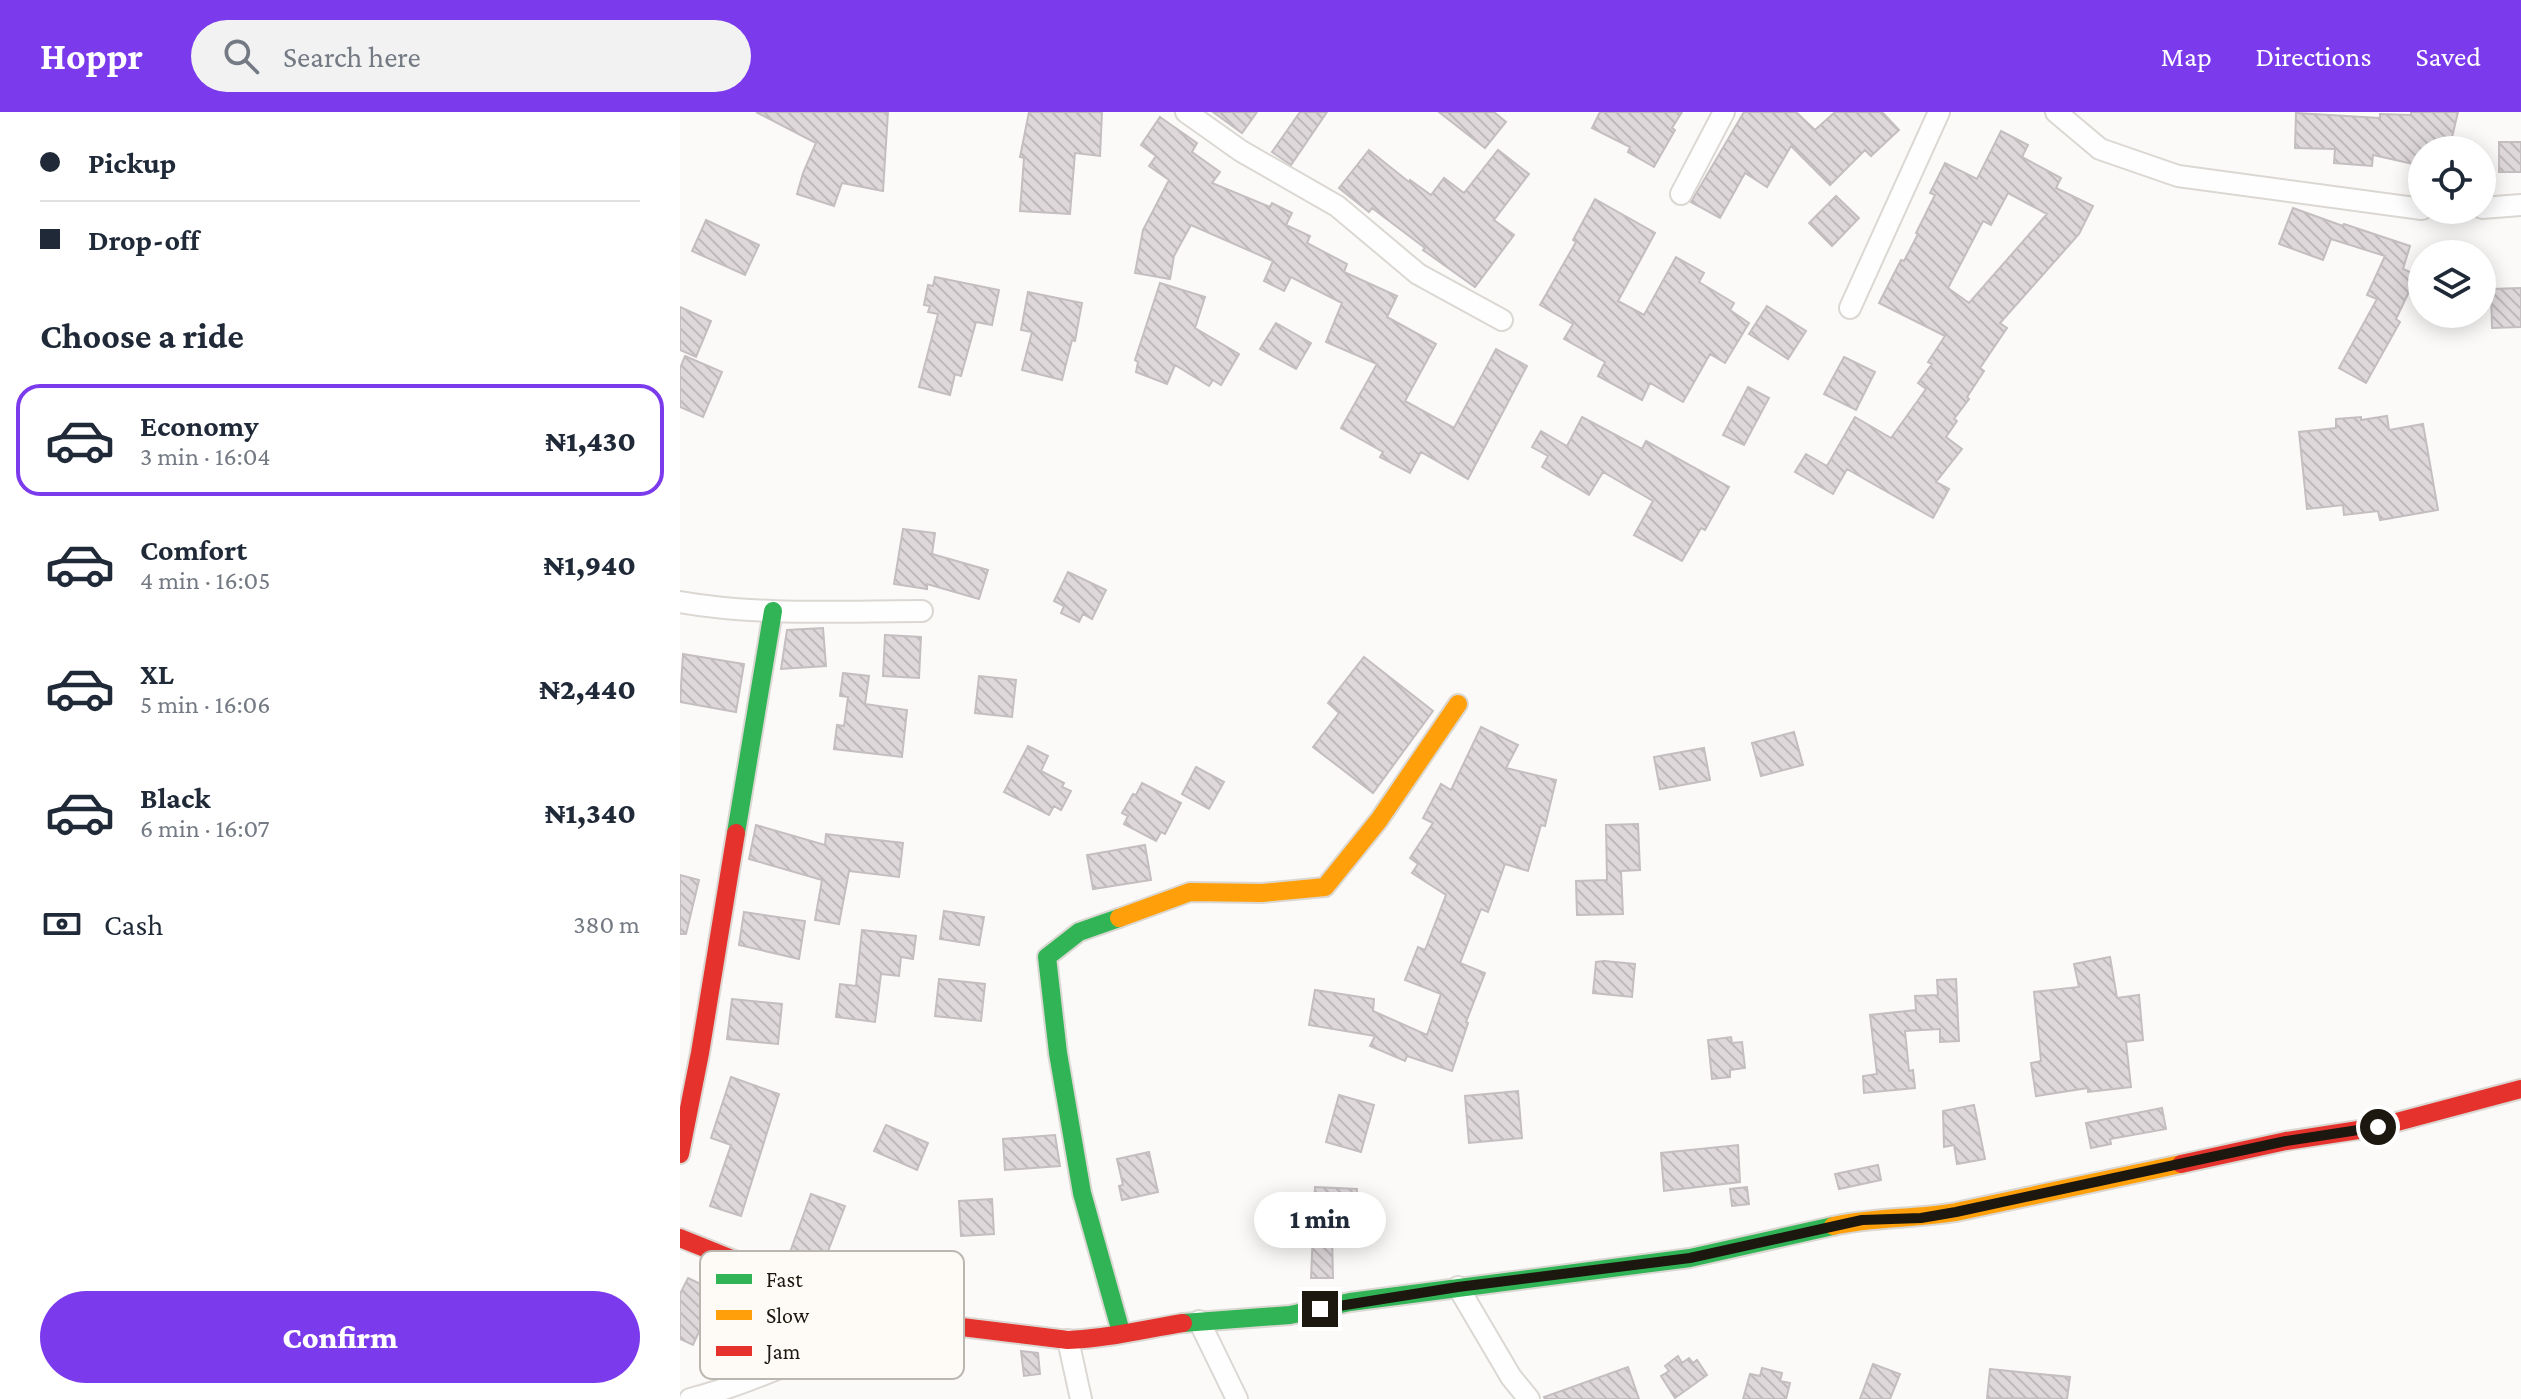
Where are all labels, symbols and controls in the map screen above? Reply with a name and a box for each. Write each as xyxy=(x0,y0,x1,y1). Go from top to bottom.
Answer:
search box xyxy=(191,20,751,92)
icon: search xyxy=(219,34,263,78)
text: Hoppr xyxy=(40,35,143,77)
text: Search here xyxy=(283,40,421,73)
text: Map xyxy=(2161,41,2212,72)
text: Directions xyxy=(2256,41,2371,72)
text: Saved xyxy=(2415,41,2481,72)
map controls xyxy=(2408,136,2496,328)
button: locate xyxy=(2408,136,2496,224)
text: Pickup xyxy=(88,146,176,179)
text: Drop-off xyxy=(88,223,199,256)
button: layers xyxy=(2408,240,2496,328)
text: Choose a ride xyxy=(40,316,244,356)
icon: car xyxy=(44,404,116,476)
text: Economy xyxy=(140,409,259,442)
text: ₦1,430 xyxy=(545,424,636,457)
text: 3 min · 16:04 xyxy=(140,442,271,471)
icon: car xyxy=(44,528,116,600)
text: Comfort xyxy=(140,533,247,566)
text: ₦1,940 xyxy=(544,548,636,581)
text: 4 min · 16:05 xyxy=(140,566,271,595)
icon: car xyxy=(44,652,116,724)
text: XL xyxy=(140,657,174,690)
text: ₦2,440 xyxy=(539,672,636,705)
text: 5 min · 16:06 xyxy=(140,690,270,719)
icon: car xyxy=(44,776,116,848)
text: Black xyxy=(140,781,211,814)
text: ₦1,340 xyxy=(545,796,636,829)
text: 6 min · 16:07 xyxy=(140,814,270,843)
icon: cash xyxy=(40,902,84,946)
text: Cash xyxy=(104,908,163,941)
text: 380 m xyxy=(573,910,640,939)
route start xyxy=(2360,1109,2396,1145)
callout: 1 min xyxy=(1254,1193,1386,1249)
text: 1 min xyxy=(1290,1205,1350,1234)
legend xyxy=(700,1251,964,1379)
text: Fast xyxy=(766,1267,803,1292)
button: Confirm xyxy=(40,1291,640,1383)
route end xyxy=(1302,1291,1338,1327)
text: Slow xyxy=(766,1303,810,1328)
text: Jam xyxy=(764,1339,801,1364)

